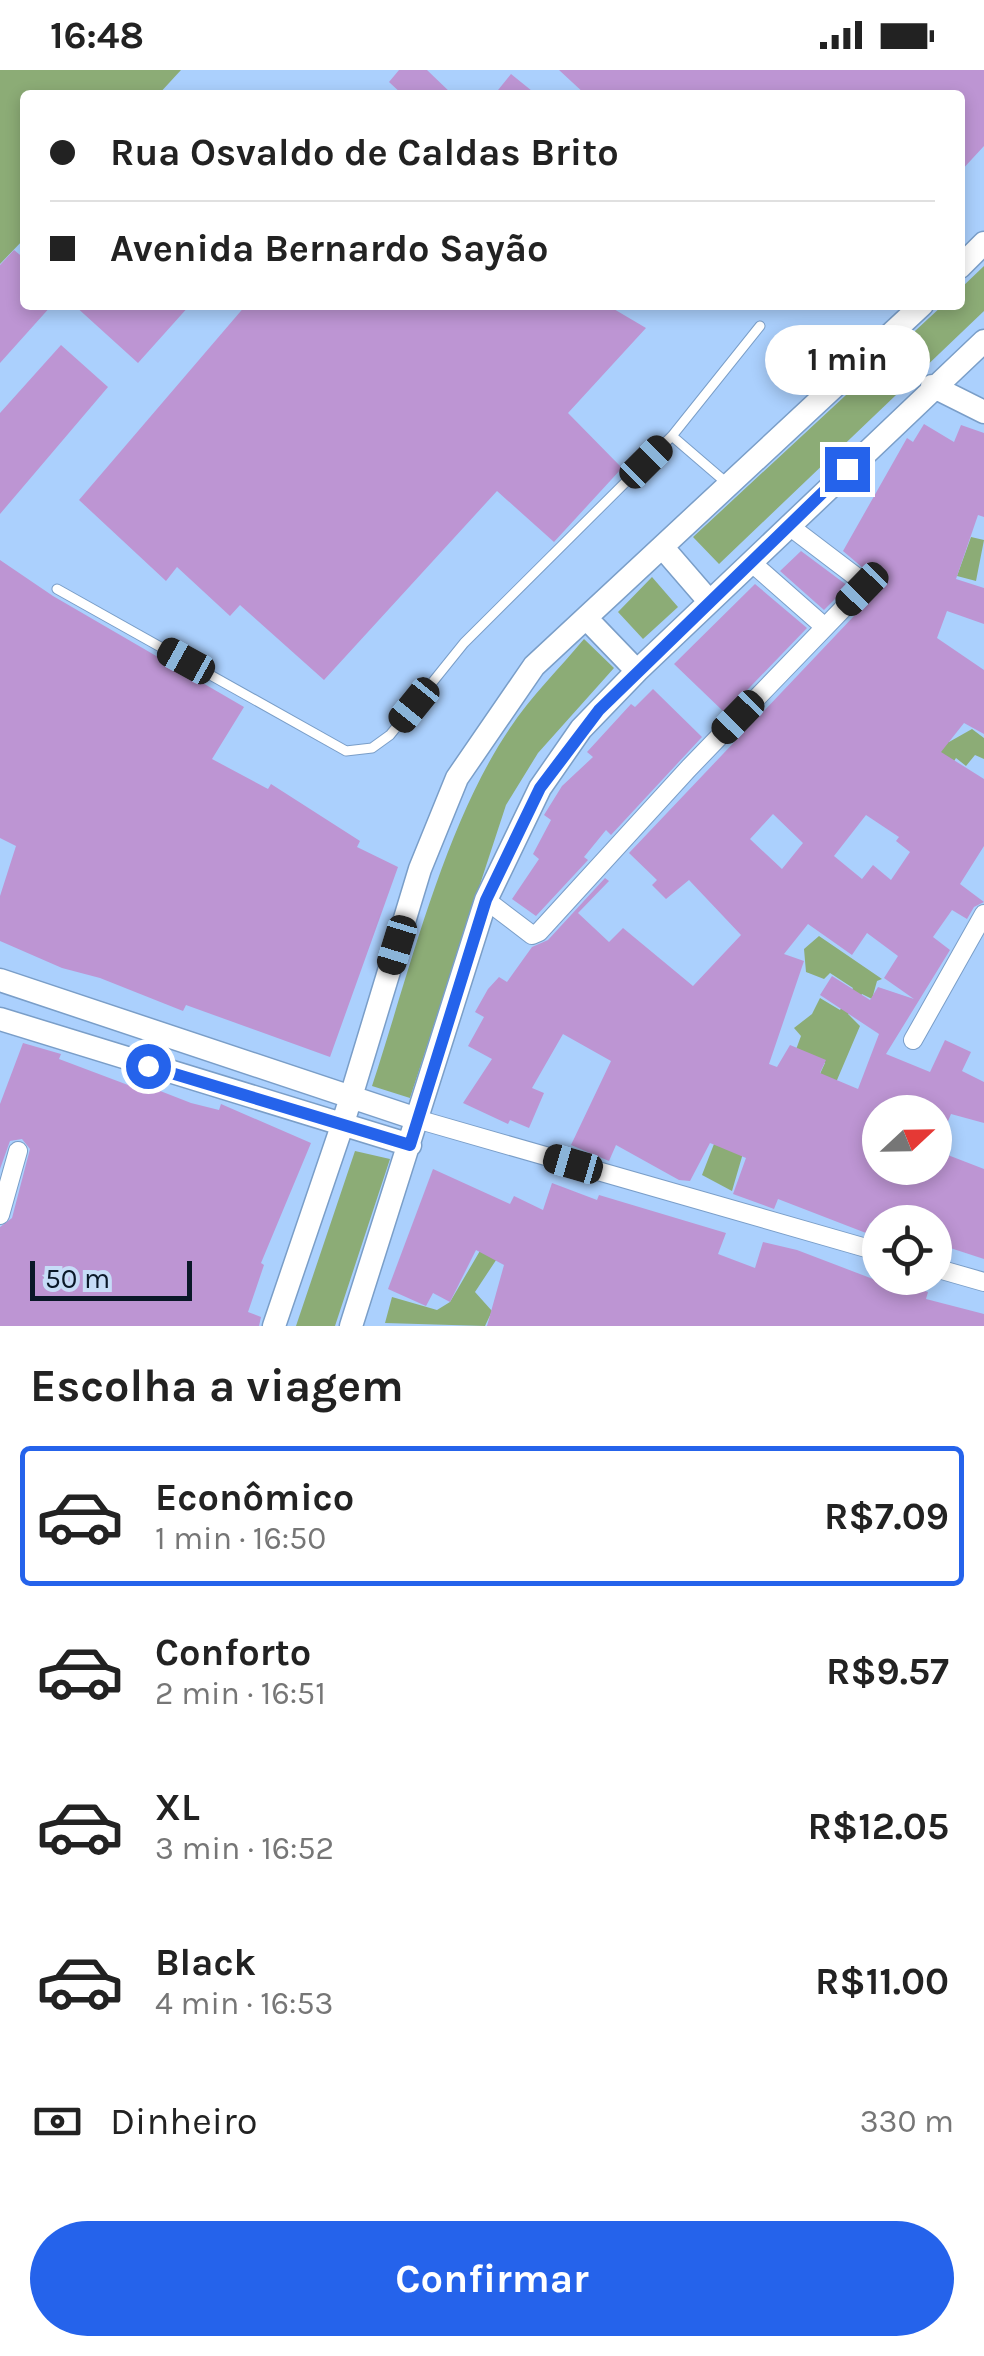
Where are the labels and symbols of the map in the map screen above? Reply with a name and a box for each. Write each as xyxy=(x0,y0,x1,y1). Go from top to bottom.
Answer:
callout: 1 min xyxy=(764,324,930,394)
car xyxy=(614,430,678,494)
route end xyxy=(825,447,870,492)
car xyxy=(830,557,894,621)
car xyxy=(152,633,220,689)
car xyxy=(383,672,445,738)
car xyxy=(706,685,770,749)
car xyxy=(374,912,420,978)
route start xyxy=(126,1044,171,1089)
north arrow xyxy=(862,1095,952,1185)
car xyxy=(540,1141,606,1187)
scale bar xyxy=(30,1256,192,1300)

